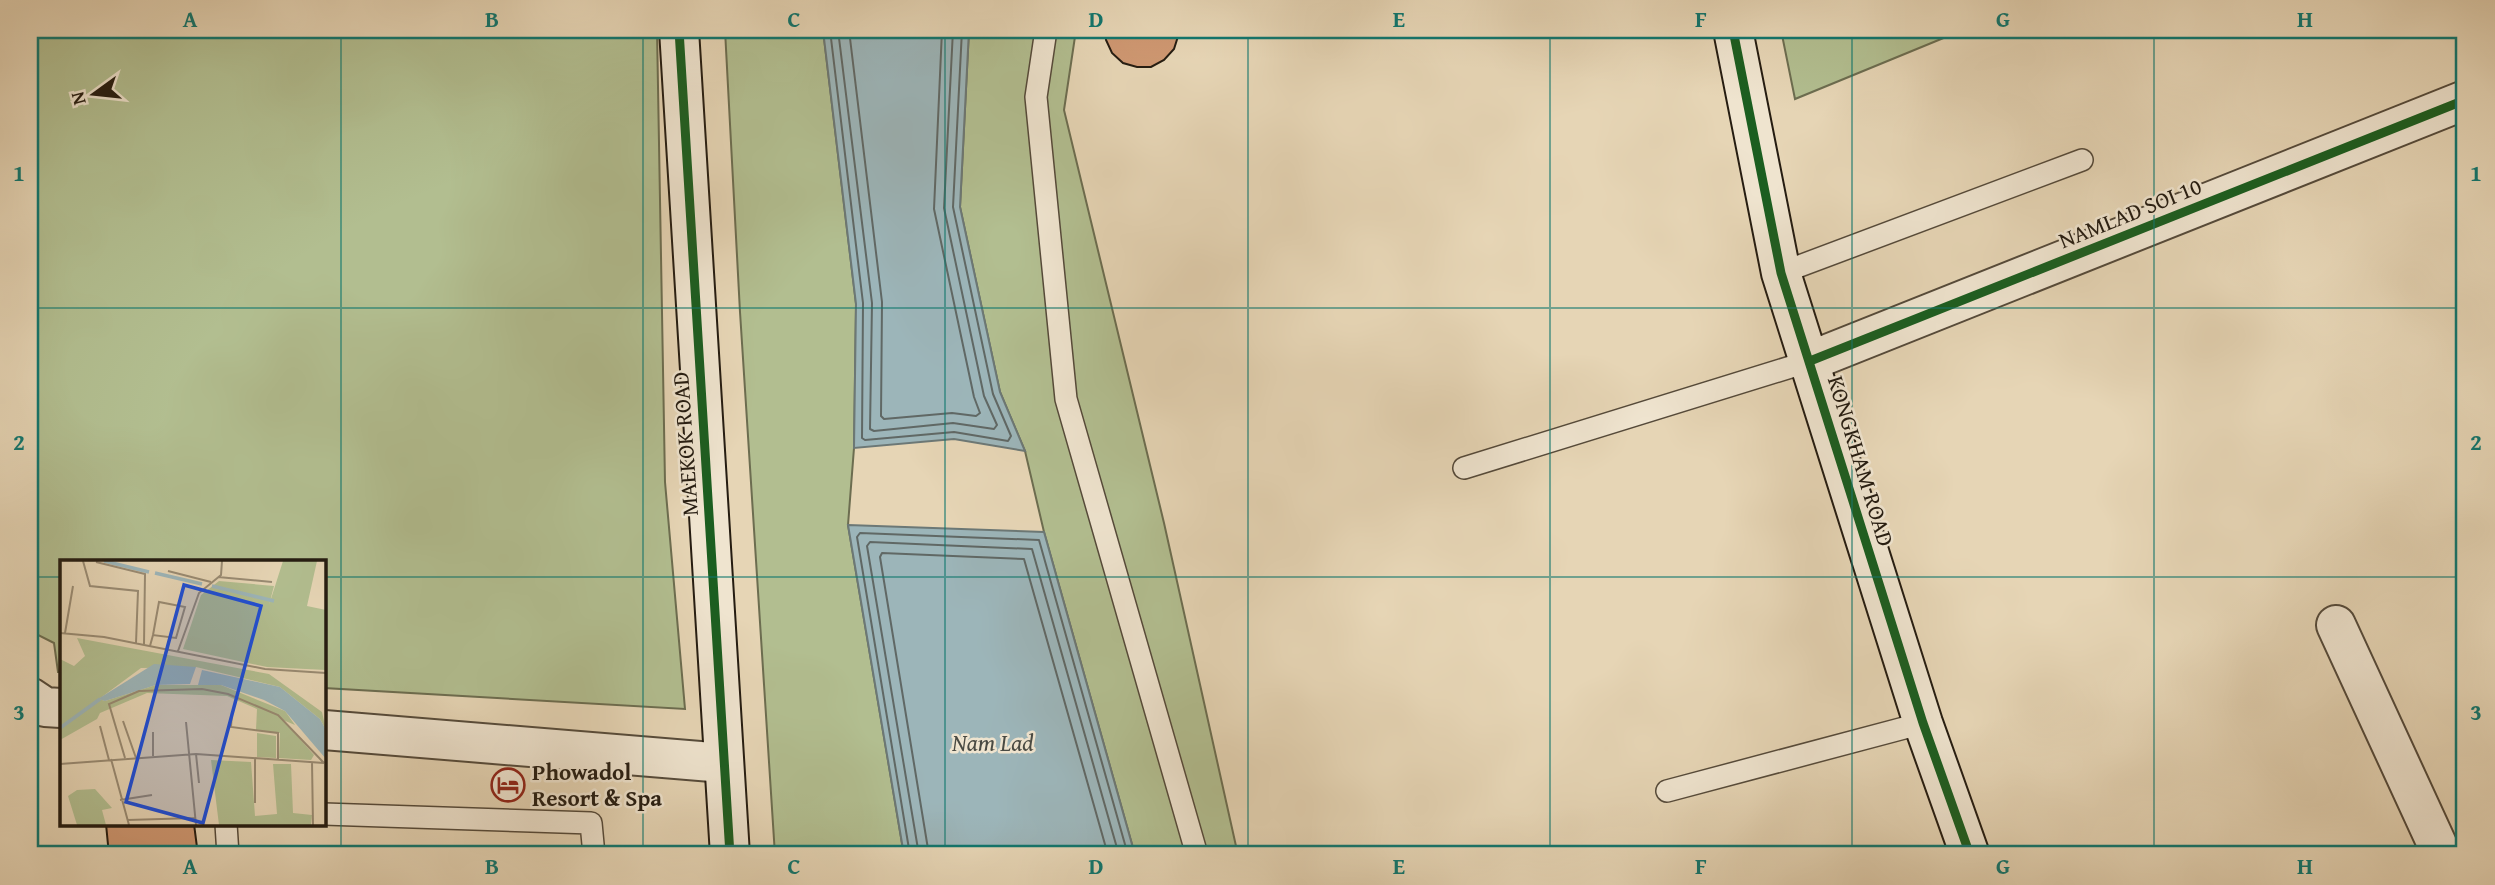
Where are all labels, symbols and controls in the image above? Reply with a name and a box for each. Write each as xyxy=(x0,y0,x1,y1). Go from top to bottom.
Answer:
text: A xyxy=(183,2,198,35)
text: B xyxy=(485,2,499,35)
text: C xyxy=(787,2,801,35)
text: D xyxy=(1089,2,1104,35)
text: E xyxy=(1393,2,1405,35)
text: F xyxy=(1695,2,1707,35)
text: G xyxy=(1996,2,2010,35)
text: H xyxy=(2297,2,2313,35)
north arrow xyxy=(60,60,130,130)
text: N xyxy=(62,88,93,108)
text: 1 xyxy=(13,156,25,189)
text: 1 xyxy=(2470,156,2482,189)
street label: NAMLAD SOI 10 xyxy=(2053,169,2206,256)
street label: MAEKOK ROAD xyxy=(663,371,706,517)
street label: KONGKHAM ROAD xyxy=(1820,372,1903,550)
text: 2 xyxy=(13,425,25,458)
text: 2 xyxy=(2470,425,2482,458)
inset map xyxy=(60,560,326,826)
text: 3 xyxy=(13,695,25,728)
text: 3 xyxy=(2470,695,2482,728)
water label: Nam Lad xyxy=(951,725,1034,760)
place label: Phowadol Resort & Spa xyxy=(532,755,662,814)
hotel icon: Phowadol Resort & Spa xyxy=(489,766,527,804)
text: A xyxy=(183,849,198,882)
text: B xyxy=(485,849,499,882)
text: C xyxy=(787,849,801,882)
text: D xyxy=(1089,849,1104,882)
text: E xyxy=(1393,849,1405,882)
text: F xyxy=(1695,849,1707,882)
text: G xyxy=(1996,849,2010,882)
text: H xyxy=(2297,849,2313,882)

